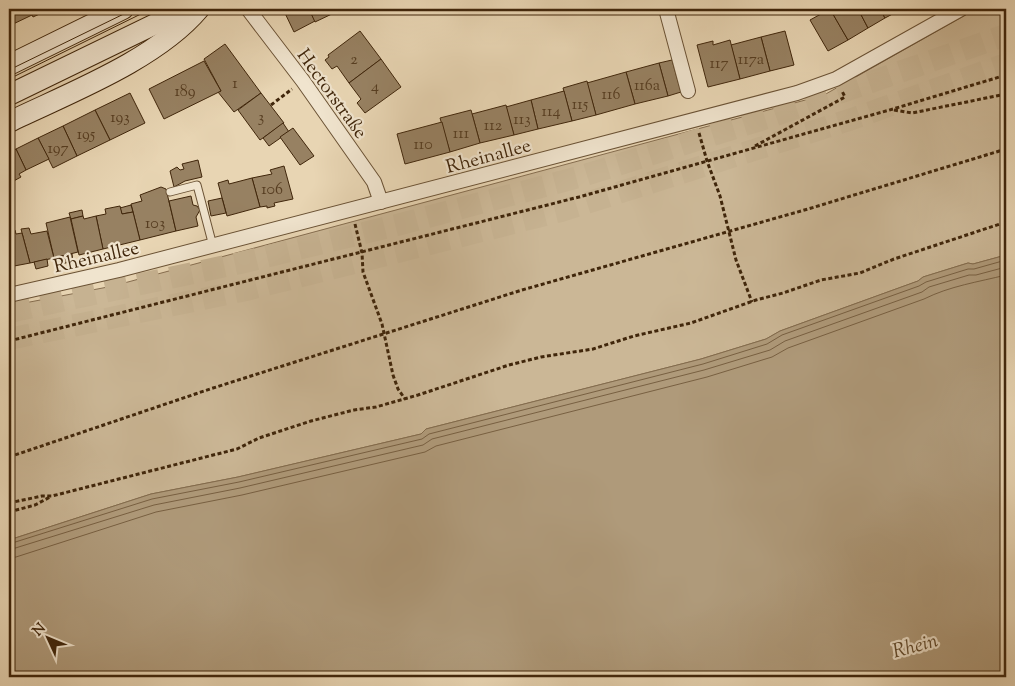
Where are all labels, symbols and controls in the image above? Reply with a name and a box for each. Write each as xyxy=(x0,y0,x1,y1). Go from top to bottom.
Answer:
street label: Hectorstraße xyxy=(289,44,373,145)
house number: 2 xyxy=(350,49,358,72)
house number: 117a xyxy=(738,49,765,72)
house number: 117 xyxy=(710,53,728,76)
house number: 1 xyxy=(232,73,238,96)
house number: 116a xyxy=(634,75,661,98)
house number: 4 xyxy=(371,76,379,99)
house number: 189 xyxy=(174,81,196,104)
house number: 116 xyxy=(602,84,620,107)
house number: 115 xyxy=(572,94,589,117)
house number: 114 xyxy=(542,101,560,124)
house number: 193 xyxy=(110,107,130,130)
house number: 3 xyxy=(258,107,264,130)
house number: 113 xyxy=(513,109,531,132)
house number: 112 xyxy=(484,115,503,138)
house number: 111 xyxy=(453,123,470,146)
house number: 195 xyxy=(77,124,96,147)
street label: Rheinallee xyxy=(443,133,534,182)
house number: 110 xyxy=(413,134,433,157)
house number: 197 xyxy=(47,138,69,161)
house number: 106 xyxy=(261,179,283,202)
house number: 103 xyxy=(145,213,165,236)
street label: Rheinallee xyxy=(51,235,142,281)
north arrow xyxy=(22,614,72,664)
text: N xyxy=(29,619,51,641)
water label: Rhein xyxy=(890,627,942,667)

